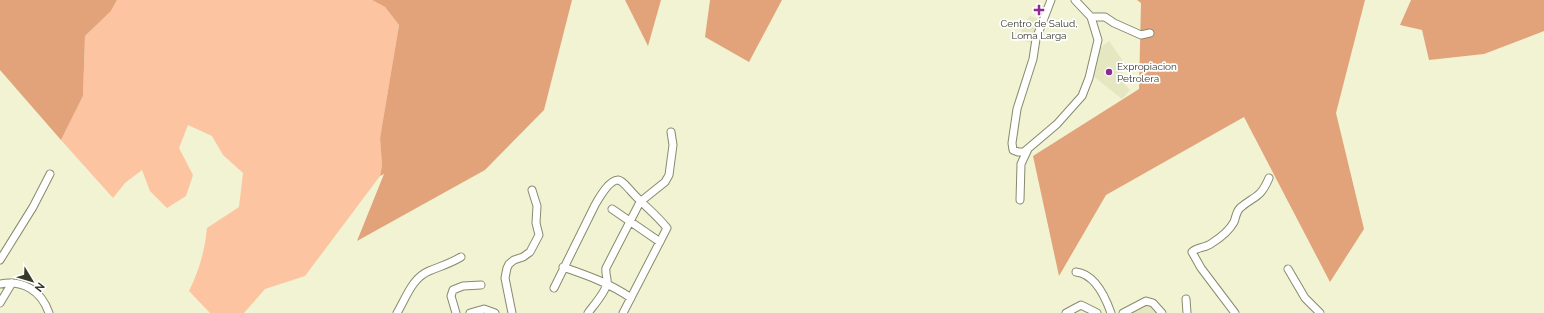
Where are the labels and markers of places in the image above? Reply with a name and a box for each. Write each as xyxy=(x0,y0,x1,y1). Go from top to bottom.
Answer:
marker: Centro de Salud, Loma Larga xyxy=(1033,4,1045,16)
place label: Centro de Salud, Loma Larga xyxy=(1001,18,1078,41)
place label: Expropiacion Petrolera xyxy=(1117,61,1177,84)
marker: Expropiacion Petrolera xyxy=(1104,67,1114,77)

